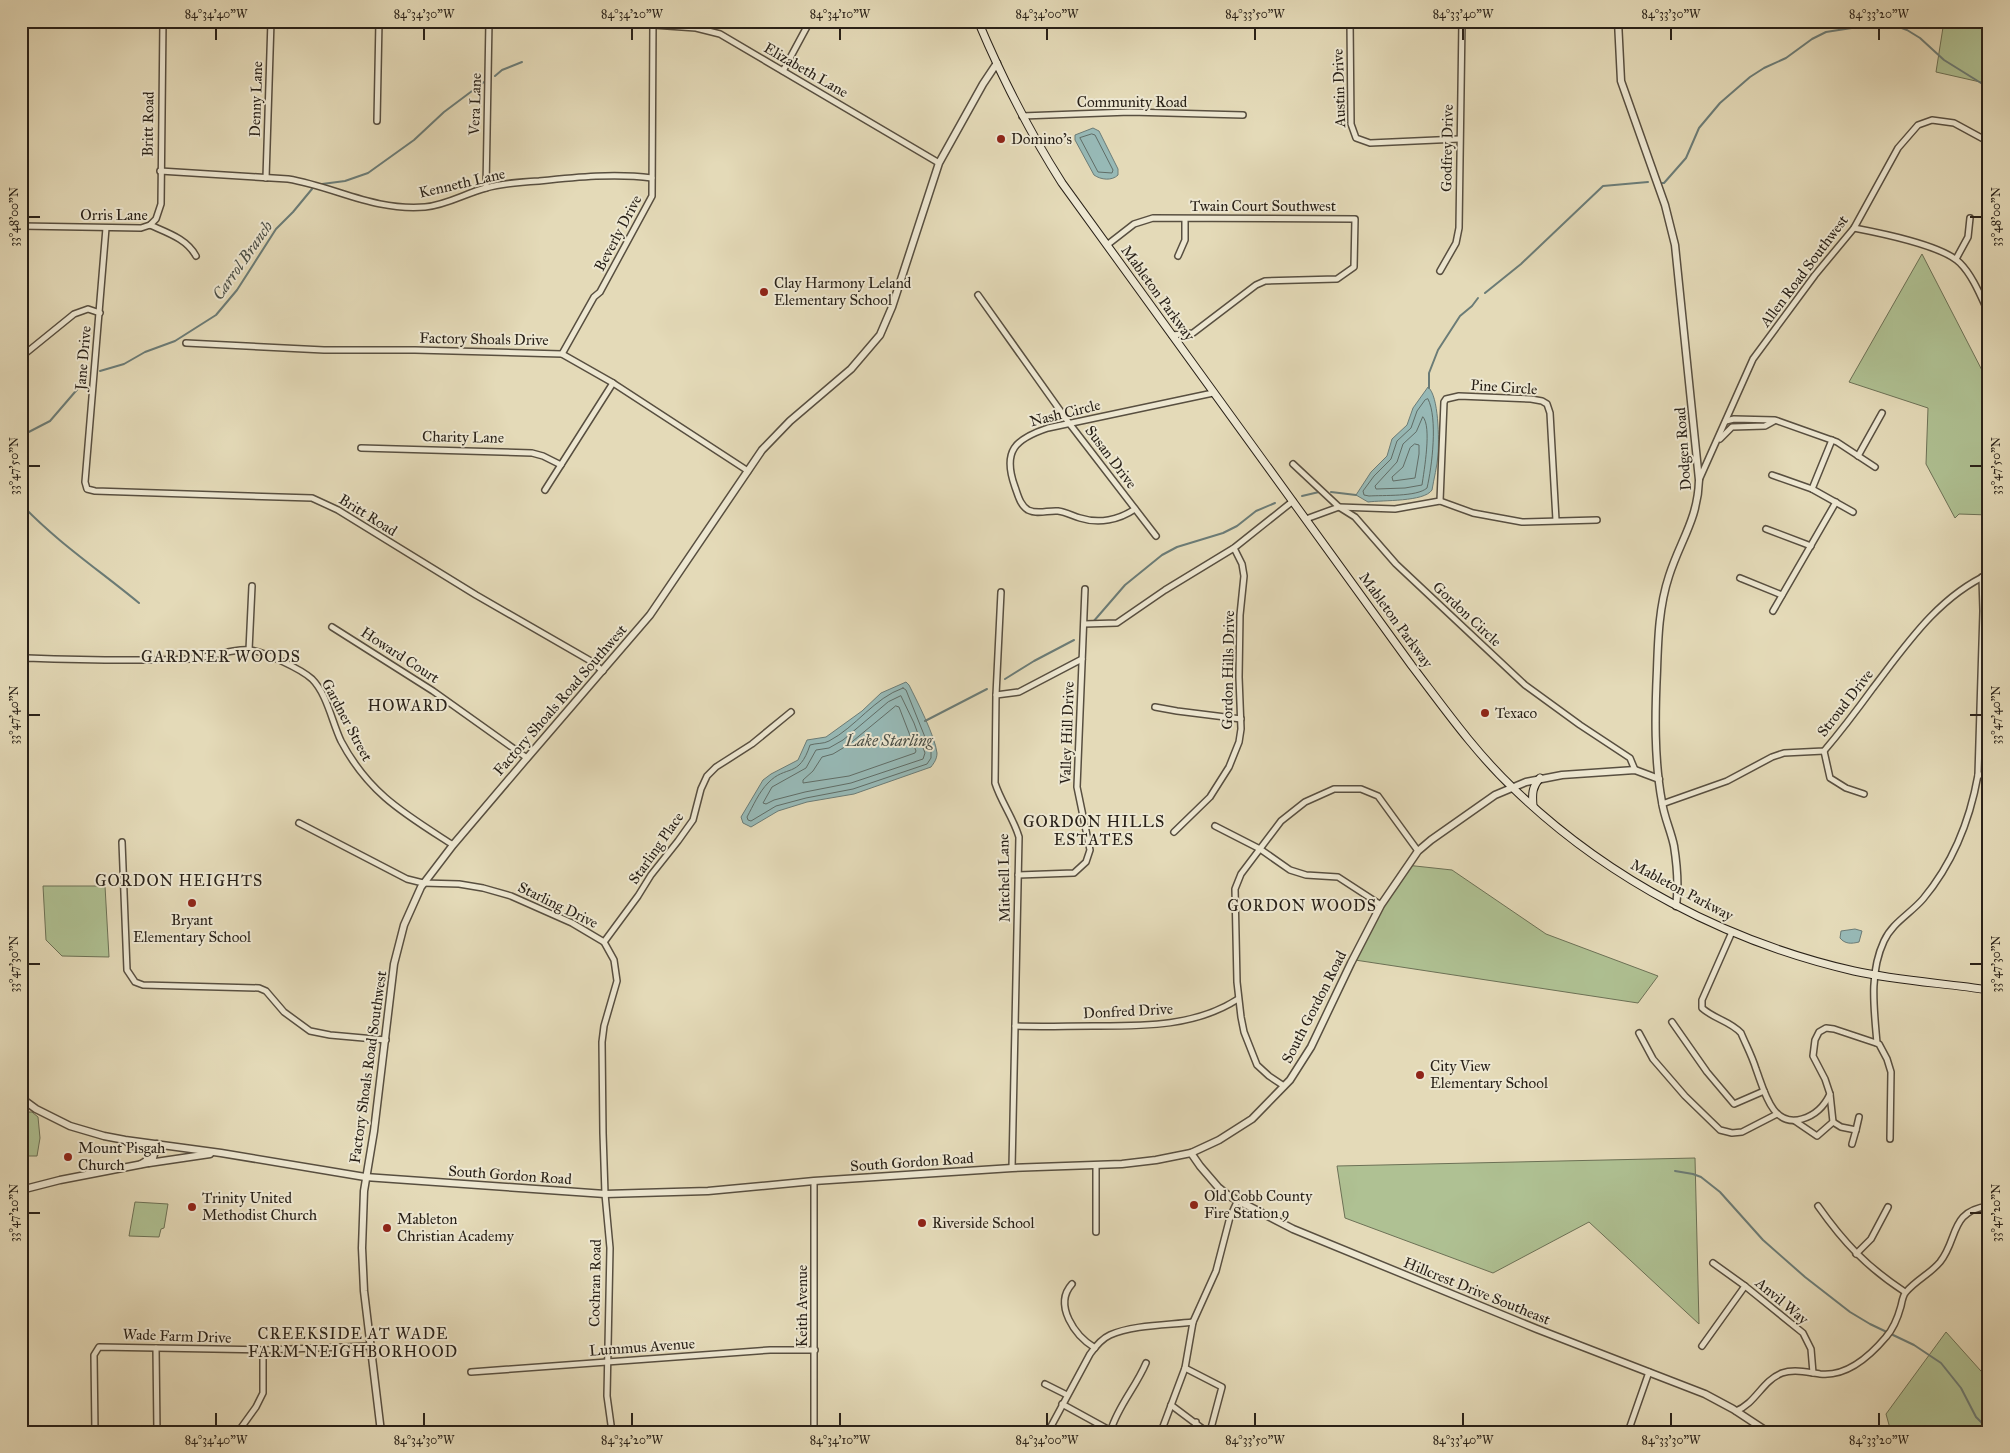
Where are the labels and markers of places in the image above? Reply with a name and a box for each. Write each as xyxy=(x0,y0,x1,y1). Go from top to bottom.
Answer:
place label: Domino's xyxy=(1011,130,1072,148)
marker: Domino's xyxy=(995,133,1007,145)
place label: Clay Harmony Leland Elementary School xyxy=(774,274,912,309)
marker: Clay Harmony Leland Elementary School xyxy=(758,286,770,298)
place label: Texaco xyxy=(1495,704,1538,722)
marker: Texaco xyxy=(1479,707,1491,719)
marker: Bryant Elementary School xyxy=(186,897,198,909)
place label: Bryant Elementary School xyxy=(133,911,252,946)
place label: City View Elementary School xyxy=(1430,1057,1549,1092)
marker: City View Elementary School xyxy=(1414,1069,1426,1081)
place label: Mount Pisgah Church xyxy=(78,1139,166,1174)
marker: Mount Pisgah Church xyxy=(62,1151,74,1163)
place label: Old Cobb County Fire Station 9 xyxy=(1204,1187,1313,1222)
place label: Trinity United Methodist Church xyxy=(202,1189,318,1224)
marker: Old Cobb County Fire Station 9 xyxy=(1188,1199,1200,1211)
marker: Trinity United Methodist Church xyxy=(186,1201,198,1213)
place label: Mableton Christian Academy xyxy=(397,1210,515,1245)
place label: Riverside School xyxy=(932,1214,1035,1232)
marker: Riverside School xyxy=(916,1217,928,1229)
marker: Mableton Christian Academy xyxy=(381,1222,393,1234)

